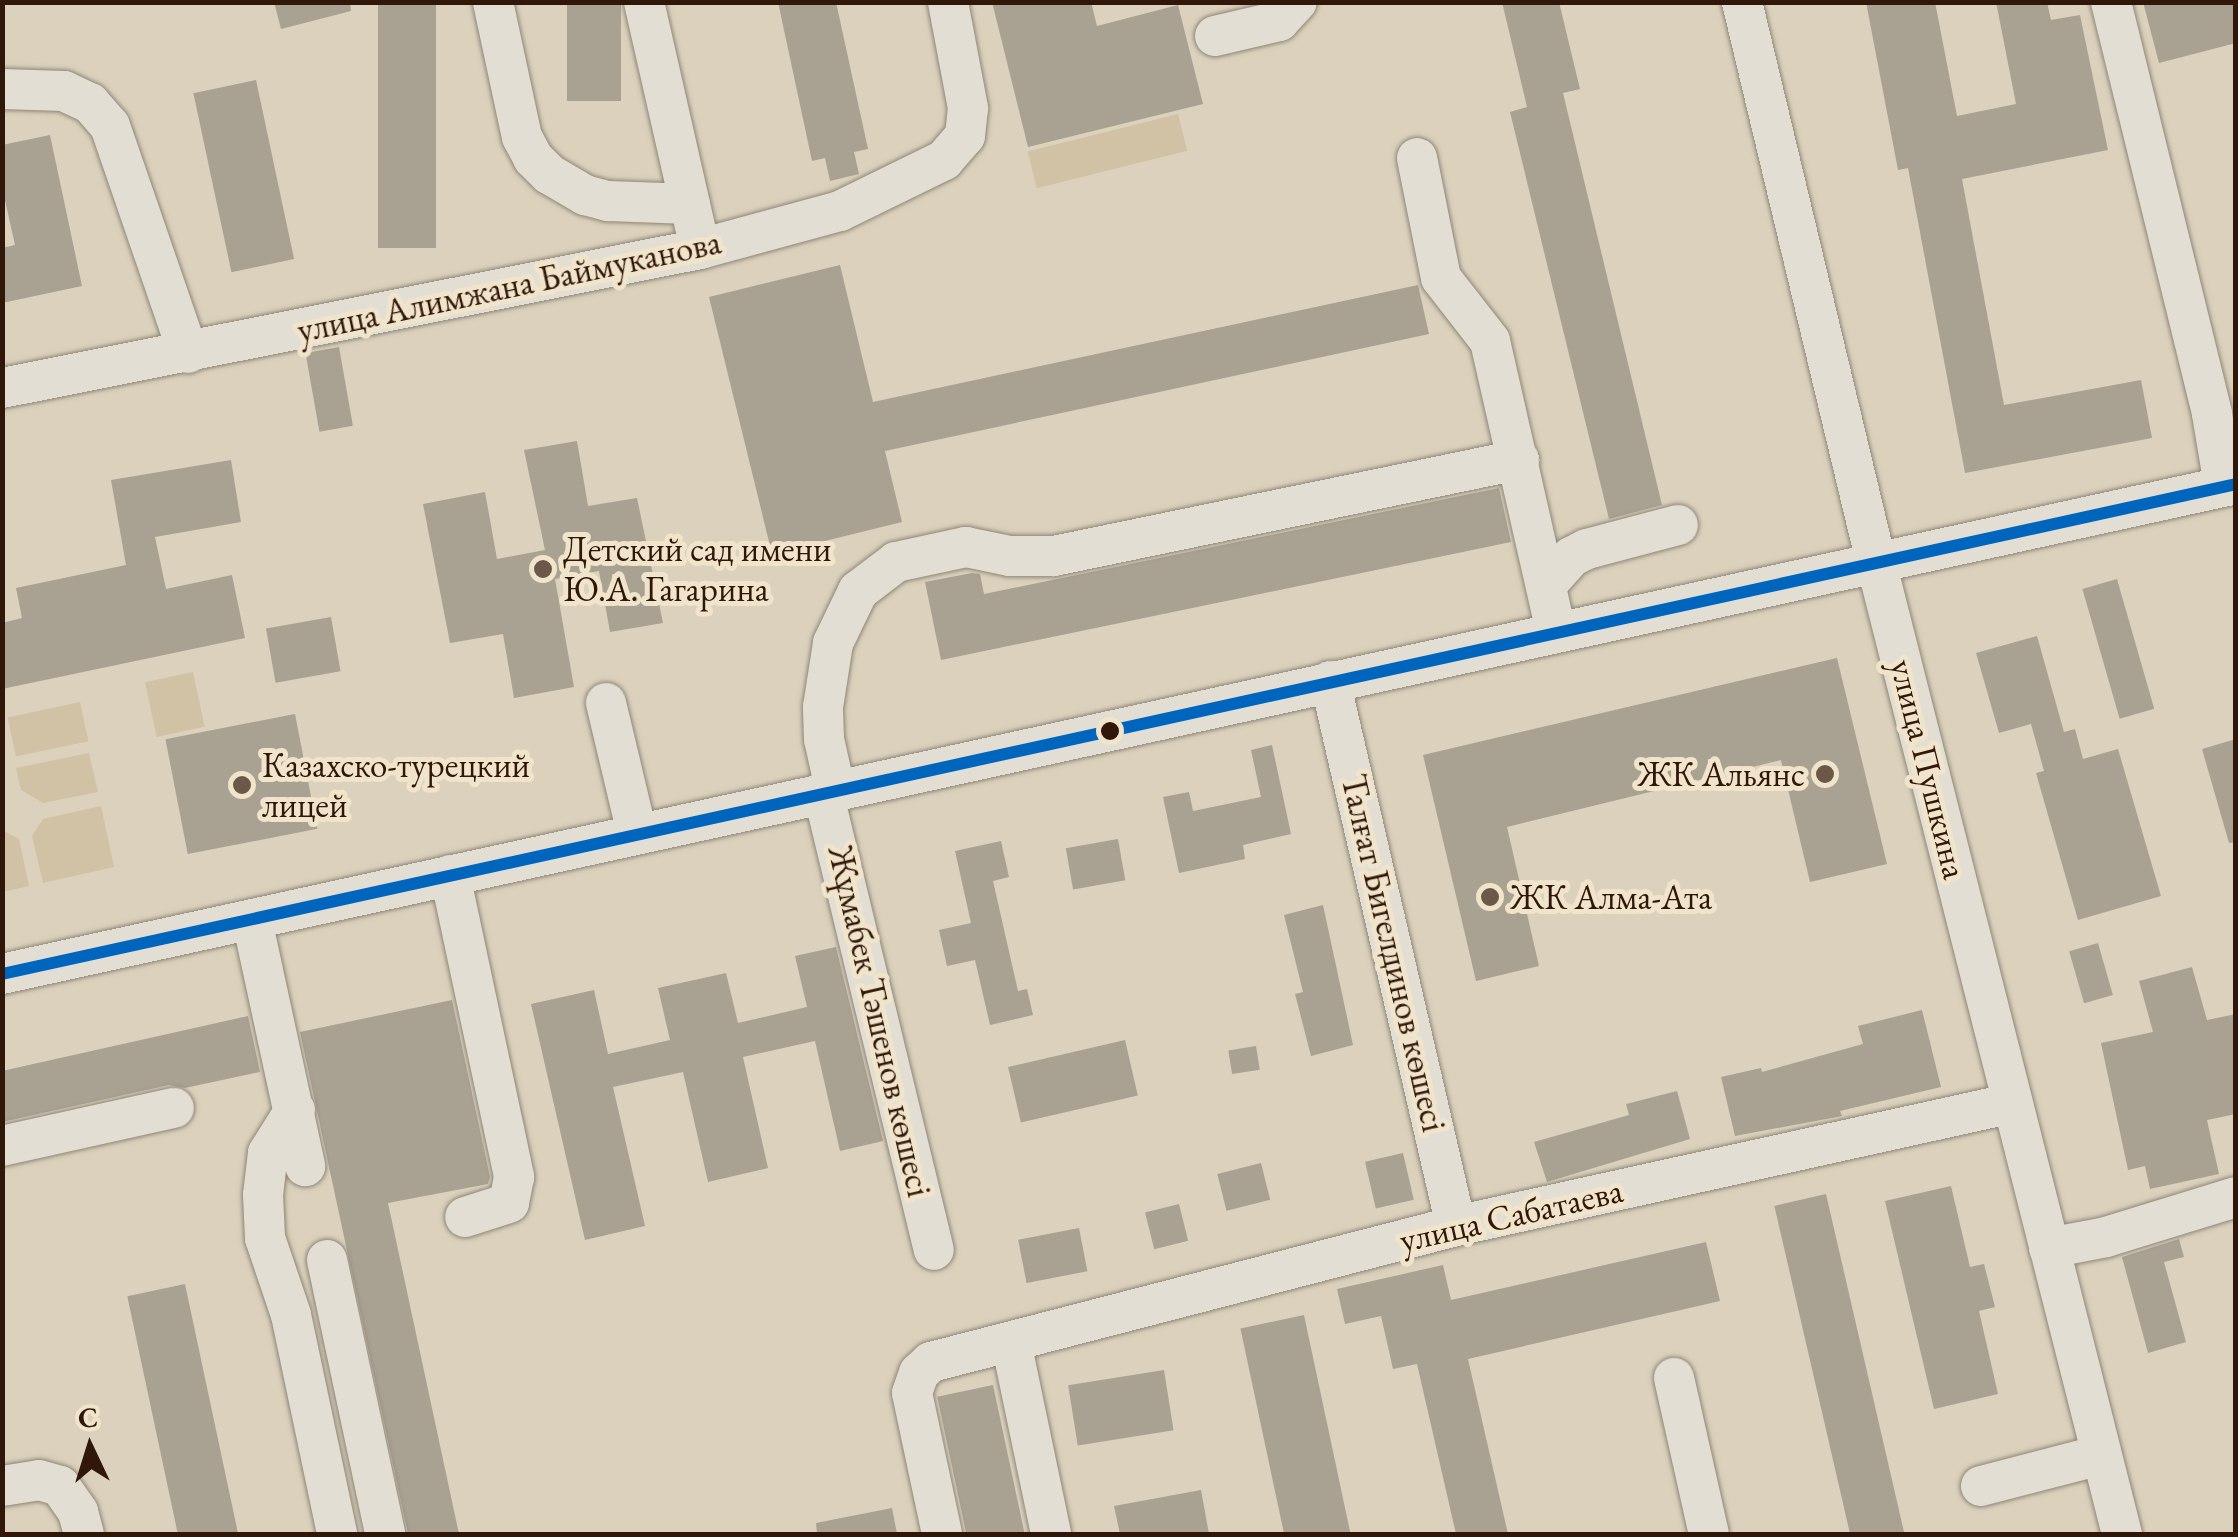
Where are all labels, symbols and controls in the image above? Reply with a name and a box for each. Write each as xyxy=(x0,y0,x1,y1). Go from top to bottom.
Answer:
street label: улица Алимжана Баймуканова xyxy=(293,221,725,351)
place label: Детский сад имени Ю.А. Гагарина xyxy=(563,528,831,610)
marker: Детский сад имени Ю.А. Гагарина xyxy=(532,558,554,580)
street label: улица Пушкина xyxy=(1881,655,1977,883)
unlabelled marker xyxy=(1100,721,1120,741)
place label: Казахско-турецкий лицей xyxy=(262,744,530,826)
place label: ЖК Альянс xyxy=(1637,753,1805,795)
marker: ЖК Альянс xyxy=(1814,763,1836,785)
street label: Талғат Бигелдинов көшесі xyxy=(1332,770,1456,1136)
marker: Казахско-турецкий лицей xyxy=(231,774,253,796)
street label: Жұмабек Тәшенов көшесі xyxy=(819,841,941,1201)
place label: ЖК Алма-Ата xyxy=(1510,876,1712,918)
marker: ЖК Алма-Ата xyxy=(1479,886,1501,908)
street label: улица Сабатаева xyxy=(1395,1169,1627,1261)
north arrow xyxy=(40,1397,140,1497)
text: С xyxy=(77,1398,99,1436)

